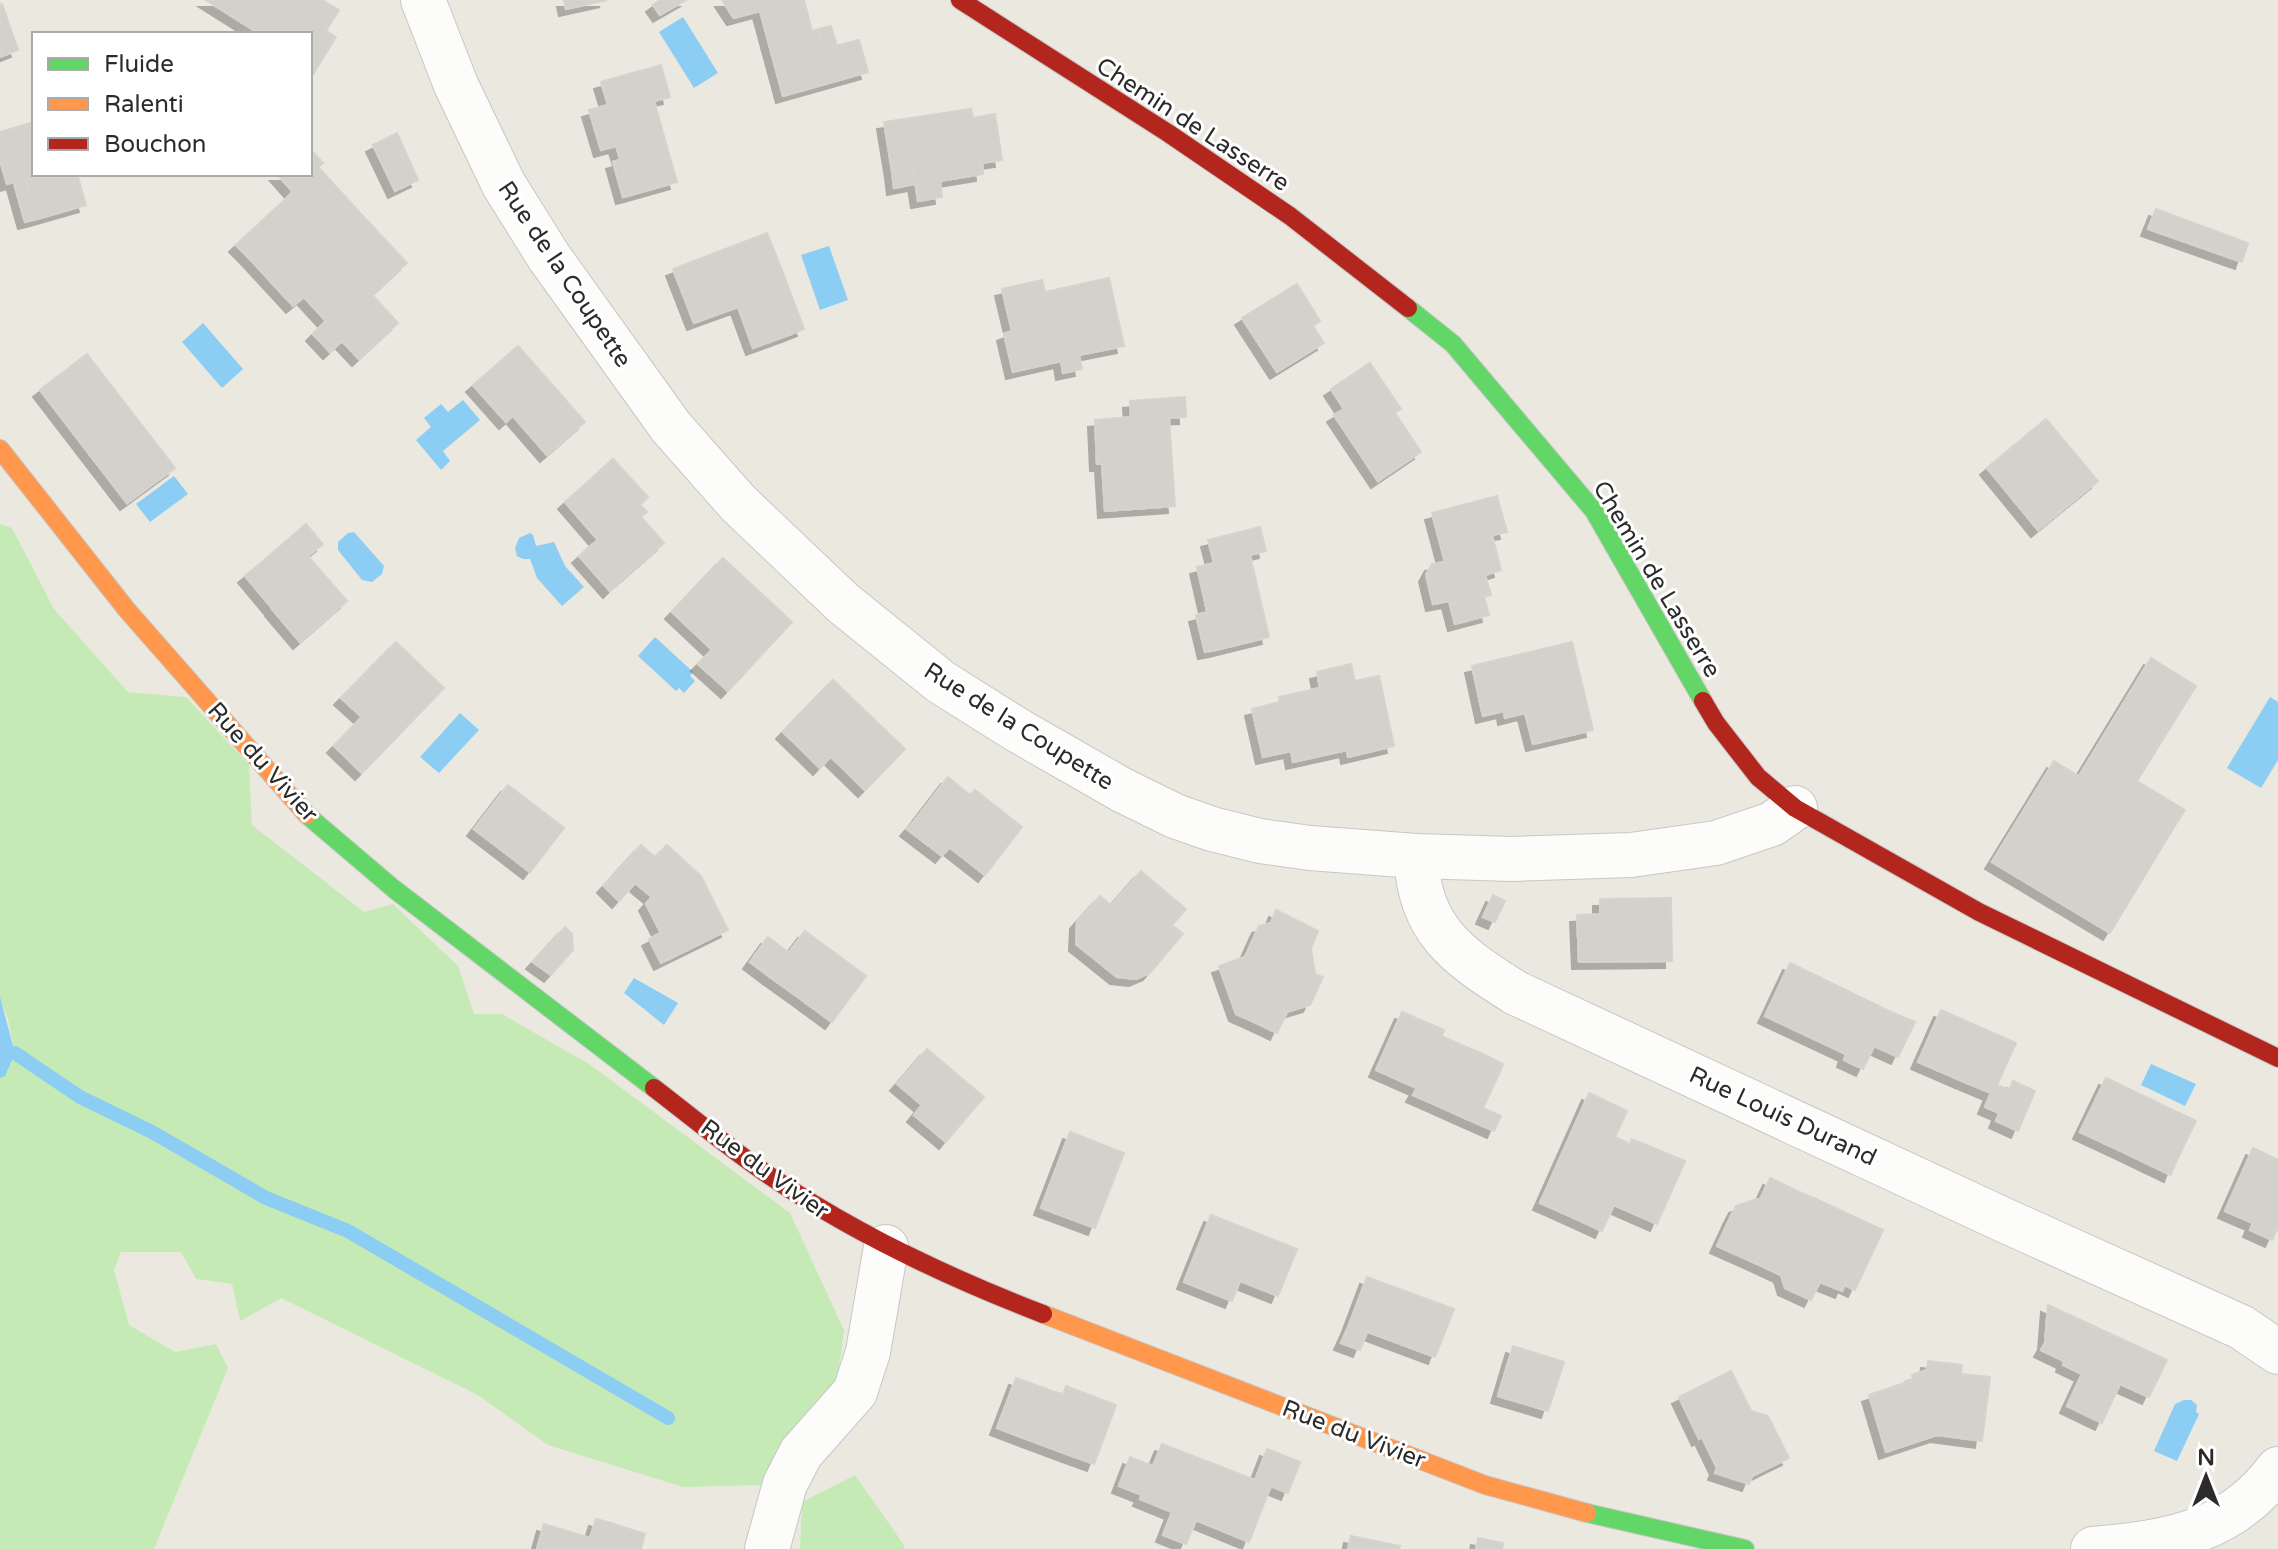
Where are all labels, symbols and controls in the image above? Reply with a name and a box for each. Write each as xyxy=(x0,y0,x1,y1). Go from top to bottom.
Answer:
legend xyxy=(32,32,312,176)
text: Fluide xyxy=(104,50,174,79)
street label: Chemin de Lasserre xyxy=(1091,51,1295,198)
text: Ralenti xyxy=(104,90,184,119)
text: Bouchon xyxy=(104,130,206,159)
street label: Rue de la Coupette xyxy=(492,176,638,373)
street label: Chemin de Lasserre xyxy=(1586,476,1727,683)
street label: Rue de la Coupette xyxy=(919,656,1119,797)
street label: Rue du Vivier xyxy=(201,696,325,829)
street label: Rue Louis Durand xyxy=(1685,1060,1881,1173)
street label: Rue du Vivier xyxy=(695,1113,835,1226)
street label: Rue du Vivier xyxy=(1278,1394,1430,1475)
north arrow xyxy=(2166,1437,2246,1517)
text: N xyxy=(2197,1445,2215,1471)

